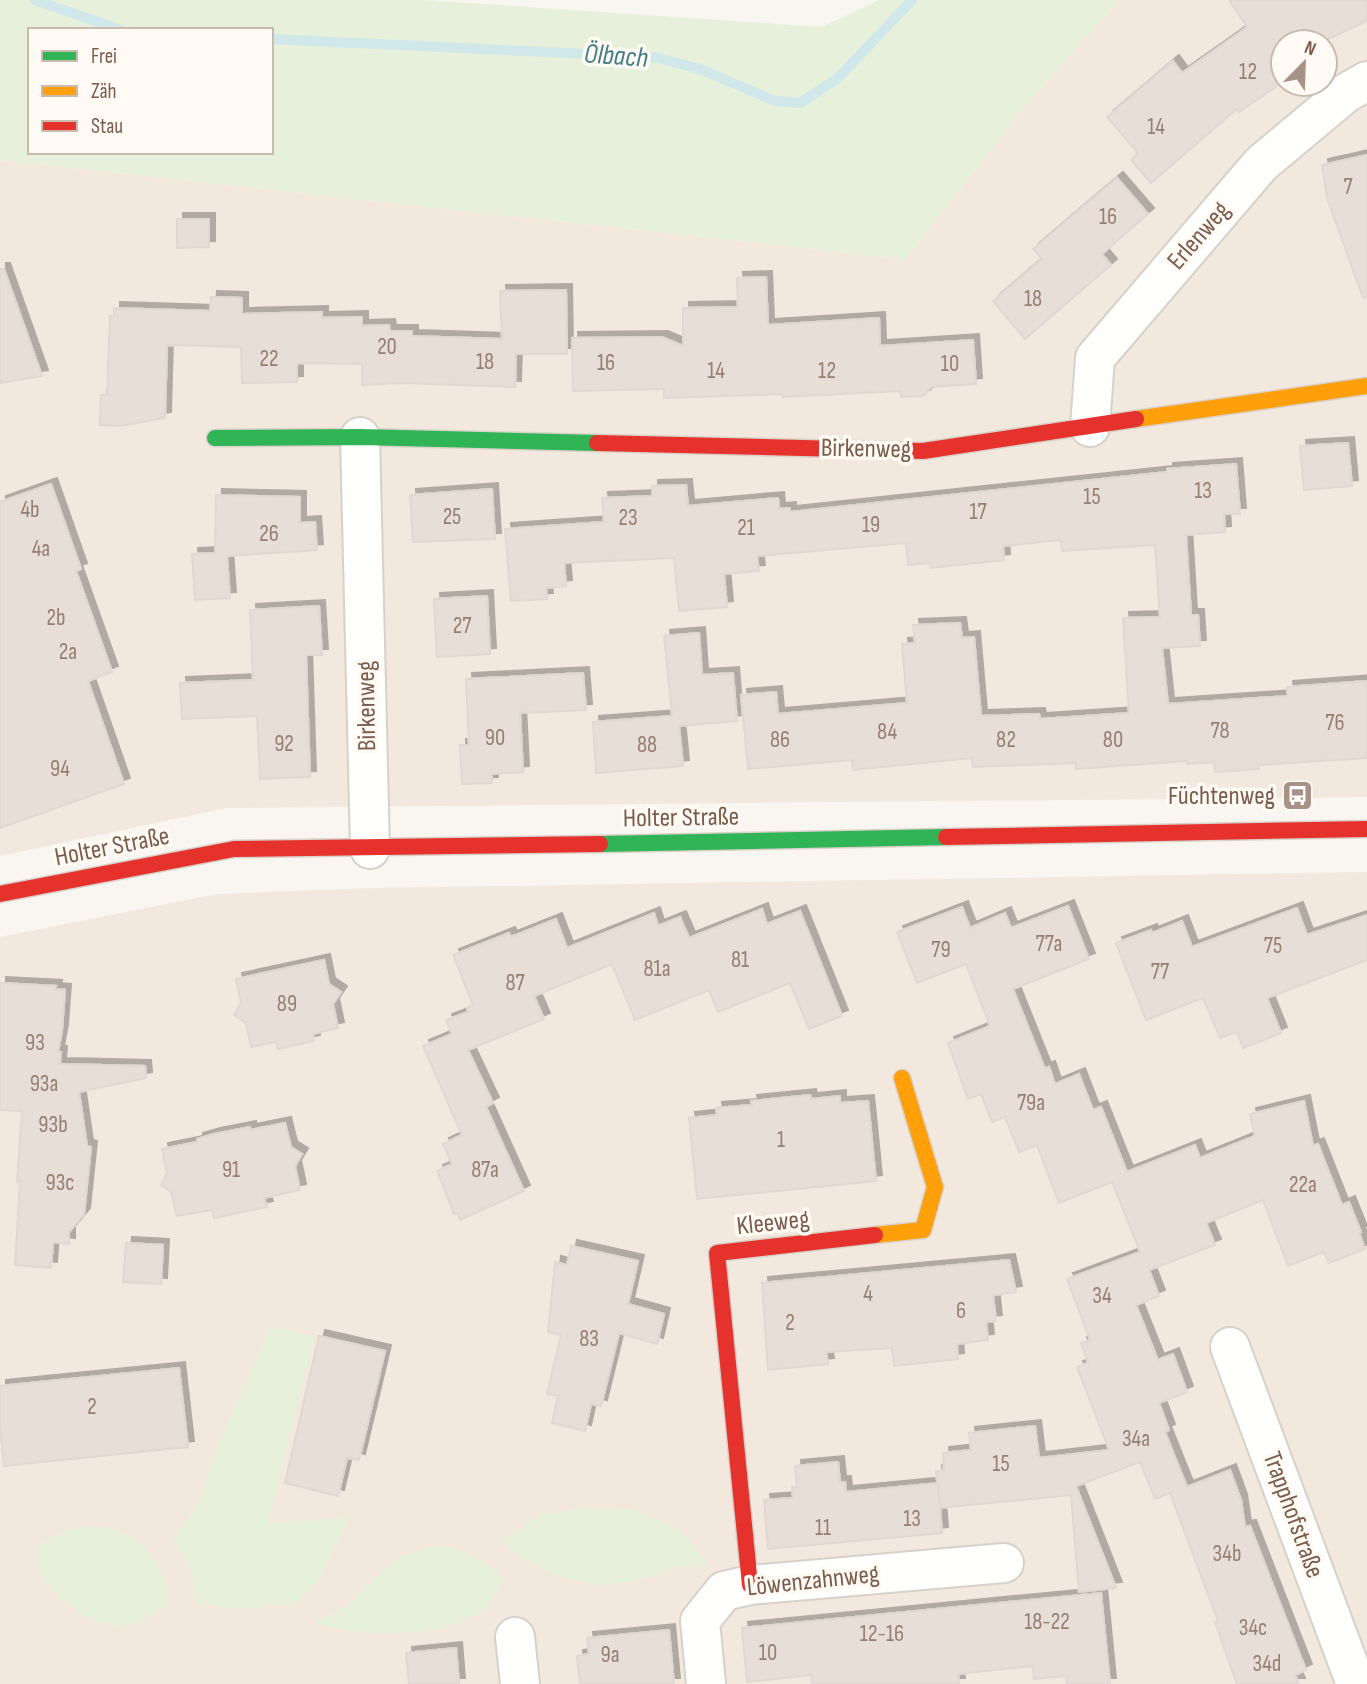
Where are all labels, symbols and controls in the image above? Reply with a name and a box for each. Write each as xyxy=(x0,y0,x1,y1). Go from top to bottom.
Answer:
legend xyxy=(28,28,273,154)
north arrow xyxy=(1269,28,1339,98)
text: N xyxy=(1301,36,1319,61)
water label: Ölbach xyxy=(583,37,649,75)
text: Frei xyxy=(91,44,117,69)
house number: 12 xyxy=(1239,58,1257,86)
text: Zäh xyxy=(91,79,117,104)
house number: 14 xyxy=(1147,113,1165,141)
text: Stau xyxy=(91,114,123,139)
house number: 7 xyxy=(1343,173,1353,201)
street label: Erlenweg xyxy=(1161,196,1237,276)
house number: 16 xyxy=(1099,203,1117,231)
house number: 18 xyxy=(1024,285,1042,313)
house number: 20 xyxy=(377,333,397,361)
house number: 22 xyxy=(260,345,278,373)
house number: 18 xyxy=(476,348,494,376)
house number: 16 xyxy=(597,349,615,377)
house number: 10 xyxy=(941,350,959,378)
house number: 14 xyxy=(707,357,725,385)
house number: 12 xyxy=(818,357,836,385)
street label: Birkenweg xyxy=(821,433,911,465)
house number: 13 xyxy=(1194,477,1212,505)
house number: 15 xyxy=(1083,483,1101,511)
house number: 4b xyxy=(20,496,40,524)
house number: 17 xyxy=(969,498,987,526)
house number: 25 xyxy=(443,503,461,531)
house number: 23 xyxy=(618,504,638,532)
house number: 19 xyxy=(862,511,880,539)
house number: 21 xyxy=(737,514,755,542)
house number: 26 xyxy=(259,520,279,548)
house number: 4a xyxy=(32,535,50,563)
house number: 2b xyxy=(46,604,66,632)
house number: 27 xyxy=(453,612,471,640)
house number: 2a xyxy=(59,638,77,666)
street label: Birkenweg xyxy=(351,661,383,751)
house number: 76 xyxy=(1325,709,1345,737)
house number: 78 xyxy=(1210,717,1230,745)
house number: 84 xyxy=(877,718,897,746)
house number: 90 xyxy=(485,724,505,752)
house number: 86 xyxy=(770,726,790,754)
house number: 82 xyxy=(996,726,1016,754)
house number: 80 xyxy=(1103,726,1123,754)
house number: 92 xyxy=(274,730,294,758)
house number: 88 xyxy=(637,731,657,759)
house number: 94 xyxy=(50,755,70,783)
bus stop icon: Füchtenweg xyxy=(1281,779,1315,813)
place label: Füchtenweg xyxy=(1168,781,1275,812)
street label: Holter Straße xyxy=(623,801,739,835)
street label: Holter Straße xyxy=(52,821,172,873)
house number: 77a xyxy=(1036,930,1062,958)
house number: 75 xyxy=(1264,932,1282,960)
house number: 79 xyxy=(931,936,951,964)
house number: 81 xyxy=(731,946,749,974)
house number: 81a xyxy=(643,955,671,983)
house number: 77 xyxy=(1151,958,1169,986)
house number: 87 xyxy=(505,969,525,997)
house number: 89 xyxy=(277,990,297,1018)
house number: 93 xyxy=(25,1029,45,1057)
house number: 93a xyxy=(30,1070,58,1098)
house number: 79a xyxy=(1017,1089,1045,1117)
house number: 93b xyxy=(38,1111,68,1139)
house number: 1 xyxy=(777,1126,785,1154)
house number: 91 xyxy=(222,1156,240,1184)
house number: 87a xyxy=(471,1156,499,1184)
house number: 93c xyxy=(45,1169,75,1197)
house number: 22a xyxy=(1289,1171,1317,1199)
street label: Kleeweg xyxy=(735,1204,811,1242)
house number: 4 xyxy=(863,1280,873,1308)
house number: 34 xyxy=(1092,1282,1112,1310)
house number: 6 xyxy=(956,1297,966,1325)
house number: 2 xyxy=(785,1309,795,1337)
house number: 83 xyxy=(579,1325,599,1353)
house number: 2 xyxy=(87,1393,97,1421)
house number: 34a xyxy=(1122,1425,1150,1453)
street label: Trapphofstraße xyxy=(1256,1448,1330,1582)
house number: 15 xyxy=(992,1450,1010,1478)
house number: 13 xyxy=(903,1505,921,1533)
house number: 11 xyxy=(815,1514,831,1542)
house number: 34b xyxy=(1213,1540,1241,1568)
street label: Löwenzahnweg xyxy=(745,1559,881,1603)
house number: 18-22 xyxy=(1024,1608,1070,1636)
house number: 34c xyxy=(1239,1614,1267,1642)
house number: 12-16 xyxy=(860,1620,904,1648)
house number: 10 xyxy=(759,1639,777,1667)
house number: 9a xyxy=(600,1641,620,1669)
house number: 34d xyxy=(1253,1650,1281,1678)

